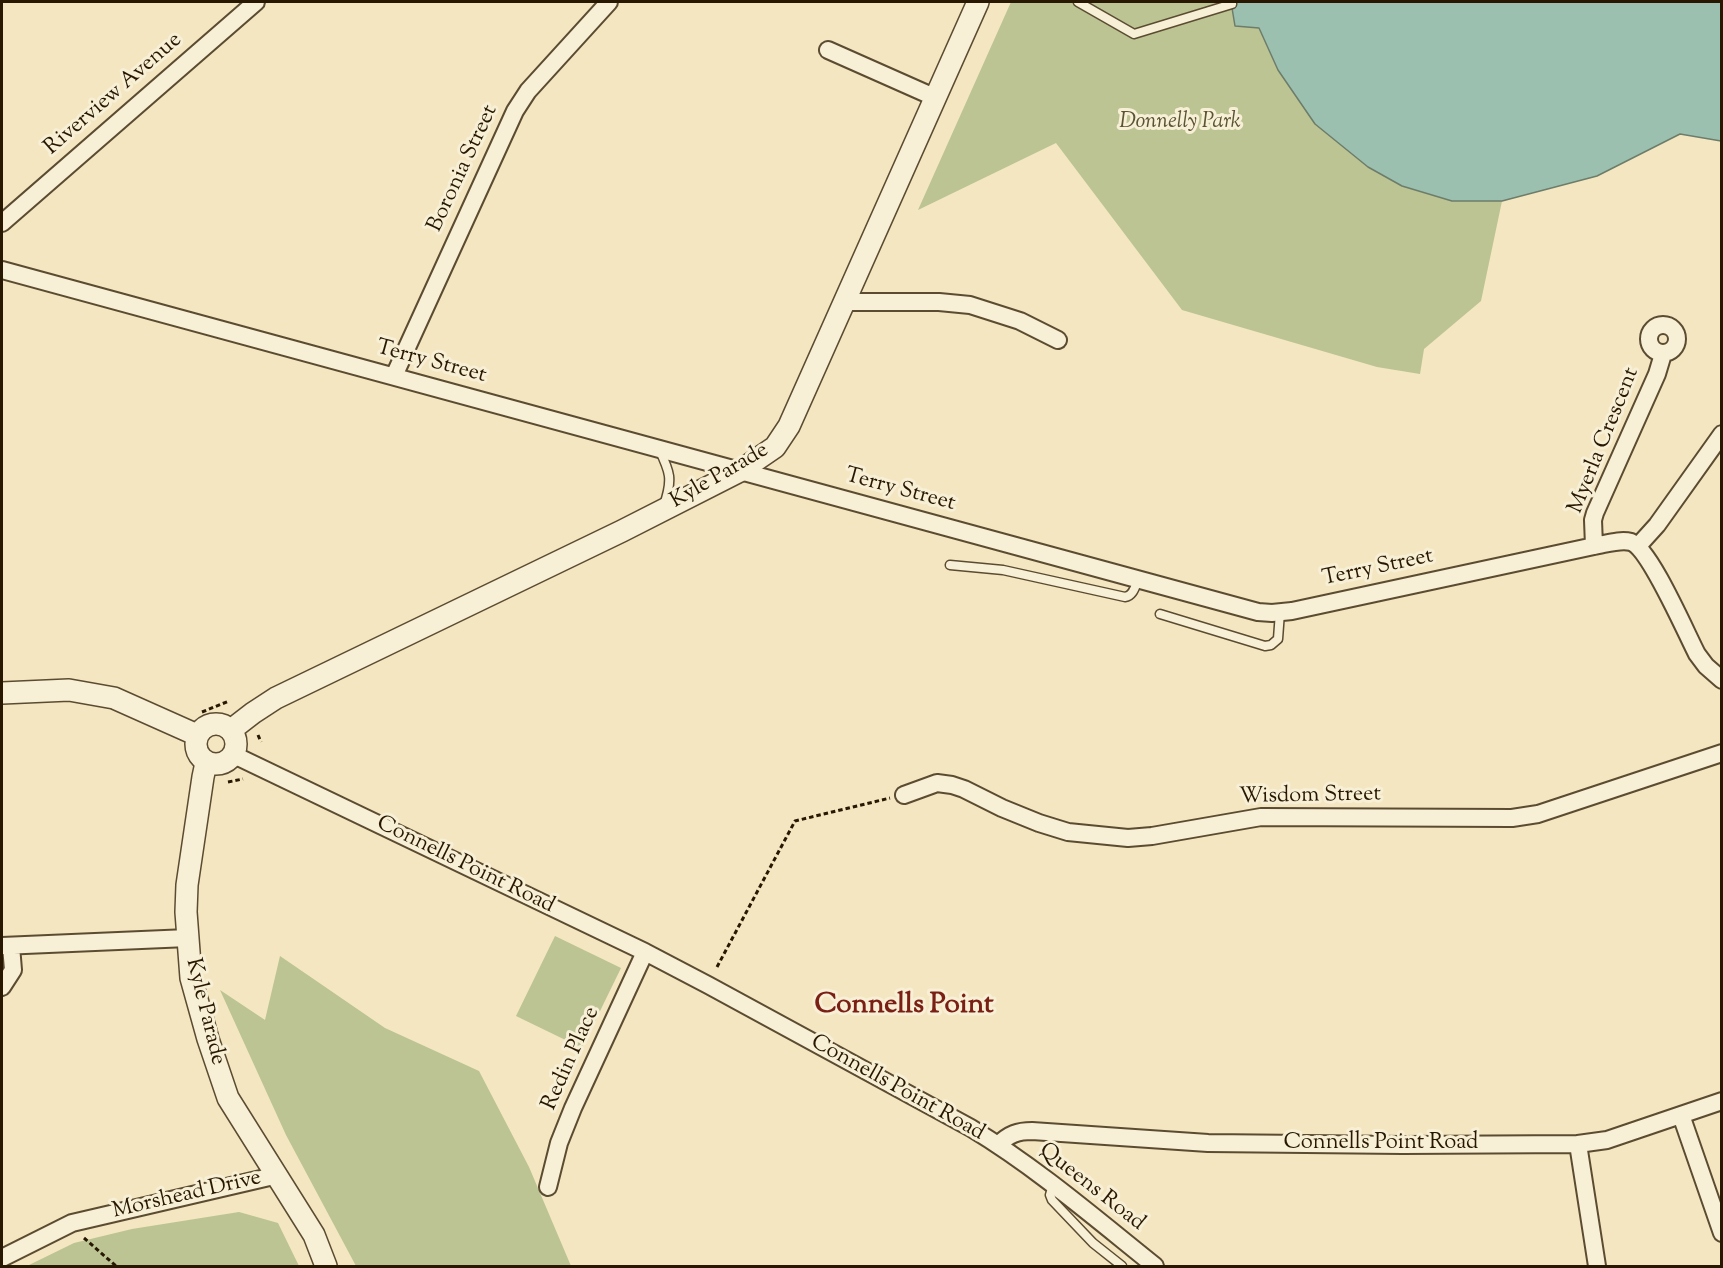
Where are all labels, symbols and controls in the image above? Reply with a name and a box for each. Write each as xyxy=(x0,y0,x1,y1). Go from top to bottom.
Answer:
street label: Riverview Avenue xyxy=(40,28,188,162)
street label: Boronia Street xyxy=(423,101,505,237)
park label: Donnelly Park xyxy=(1119,110,1241,136)
street label: Terry Street xyxy=(373,336,489,390)
street label: Myerla Crescent xyxy=(1564,364,1646,518)
street label: Kyle Parade xyxy=(666,438,774,516)
street label: Terry Street xyxy=(842,464,958,518)
street label: Terry Street xyxy=(1320,544,1436,594)
street label: Wisdom Street xyxy=(1239,783,1381,811)
street label: Connells Point Road xyxy=(372,811,558,921)
street label: Kyle Parade xyxy=(178,956,230,1068)
district label: Connells Point xyxy=(814,990,994,1024)
street label: Redin Place xyxy=(537,1003,607,1115)
street label: Connells Point Road xyxy=(805,1030,989,1148)
street label: Connells Point Road xyxy=(1284,1131,1478,1157)
street label: Queens Road xyxy=(1033,1138,1149,1238)
street label: Morshead Drive xyxy=(110,1166,264,1226)

